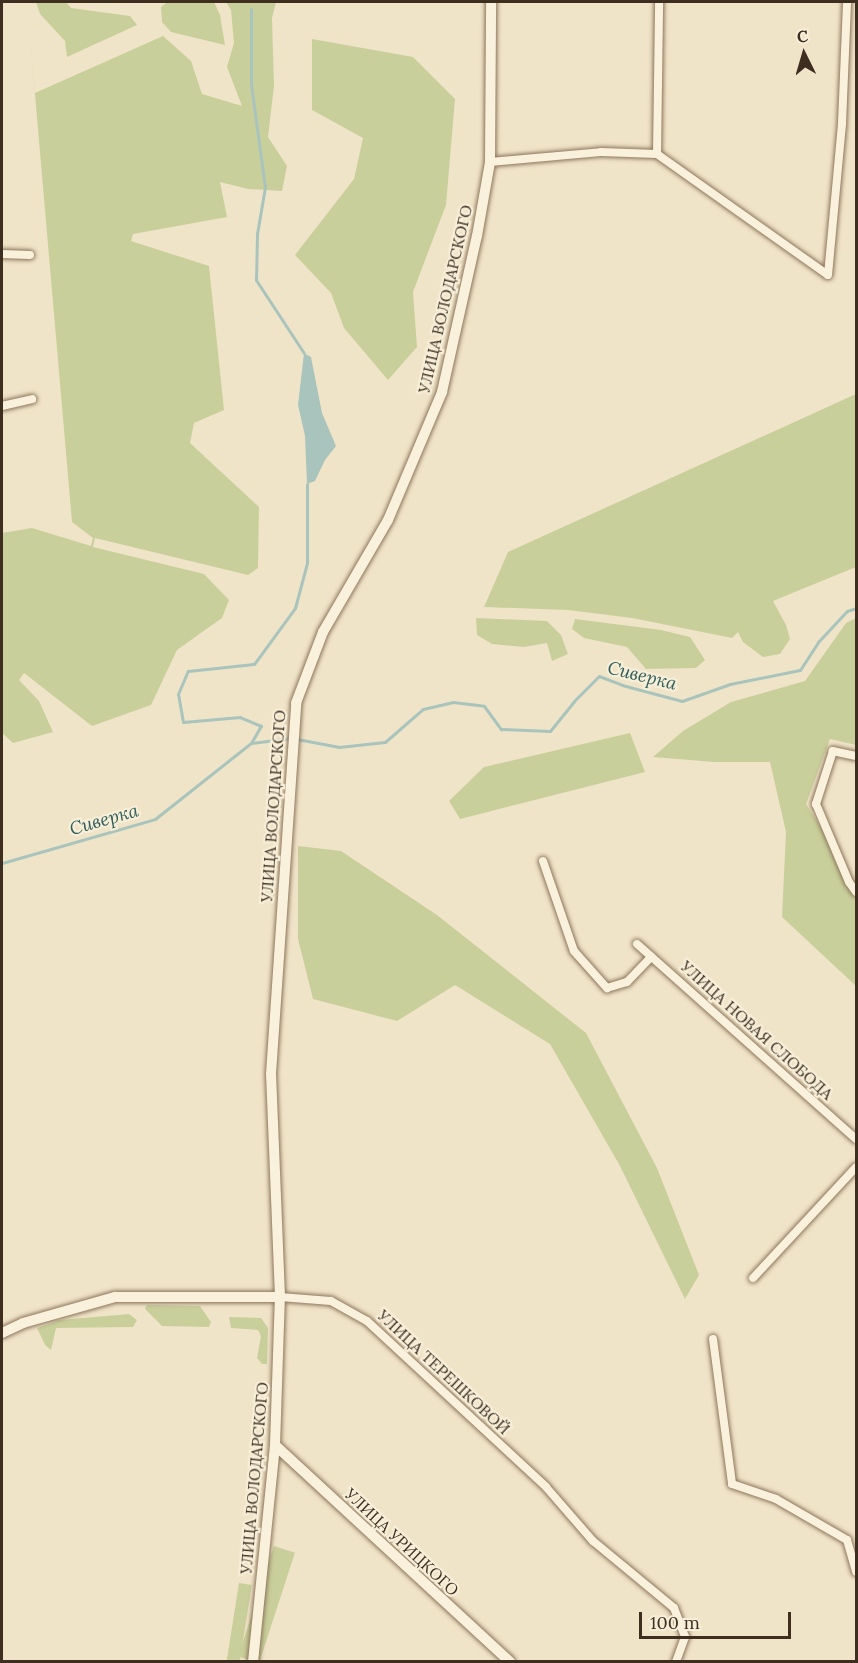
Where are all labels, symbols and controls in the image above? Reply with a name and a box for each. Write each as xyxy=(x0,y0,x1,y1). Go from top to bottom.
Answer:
north arrow xyxy=(774,24,834,84)
text: С xyxy=(796,26,809,47)
street label: УЛИЦА ВОЛОДАРСКОГО xyxy=(414,203,476,395)
water label: Сиверка xyxy=(605,657,679,695)
street label: УЛИЦА ВОЛОДАРСКОГО xyxy=(257,709,289,903)
water label: Сиверка xyxy=(67,800,141,840)
street label: УЛИЦА НОВАЯ СЛОБОДА xyxy=(677,957,837,1103)
street label: УЛИЦА ТЕРЕШКОВОЙ xyxy=(374,1306,514,1438)
street label: УЛИЦА ВОЛОДАРСКОГО xyxy=(236,1381,272,1575)
street label: УЛИЦА УРИЦКОГО xyxy=(341,1484,463,1600)
scale bar xyxy=(642,1600,794,1638)
text: 100 m xyxy=(650,1611,700,1634)

